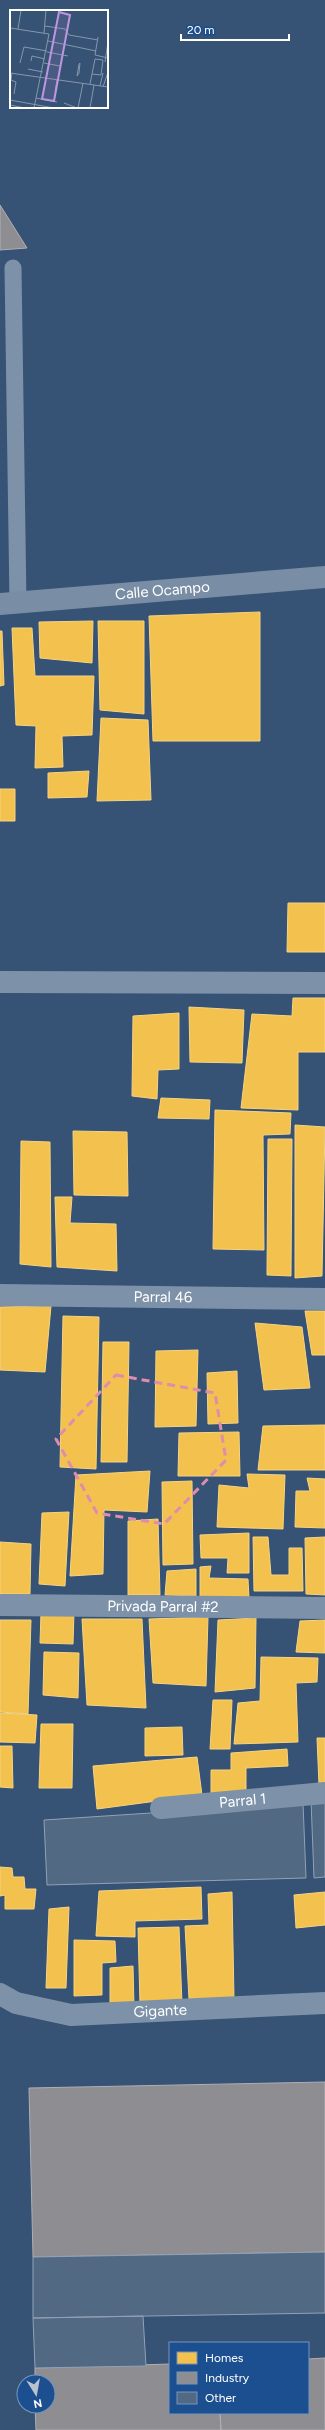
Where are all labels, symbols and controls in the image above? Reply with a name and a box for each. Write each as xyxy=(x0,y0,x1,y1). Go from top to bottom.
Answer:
inset map xyxy=(10,10,108,108)
scale bar xyxy=(181,16,289,42)
text: 20 m xyxy=(187,23,215,37)
street label: Calle Ocampo xyxy=(114,578,211,603)
street label: Parral 46 xyxy=(133,1288,193,1306)
street label: Privada Parral #2 xyxy=(107,1597,219,1616)
street label: Parral 1 xyxy=(218,1789,267,1812)
street label: Gigante xyxy=(133,2001,187,2021)
legend xyxy=(169,2342,309,2414)
text: Homes xyxy=(205,2351,244,2365)
text: Industry xyxy=(205,2371,250,2385)
north arrow xyxy=(16,2374,56,2414)
text: Other xyxy=(205,2391,236,2405)
text: N xyxy=(32,2396,43,2411)

